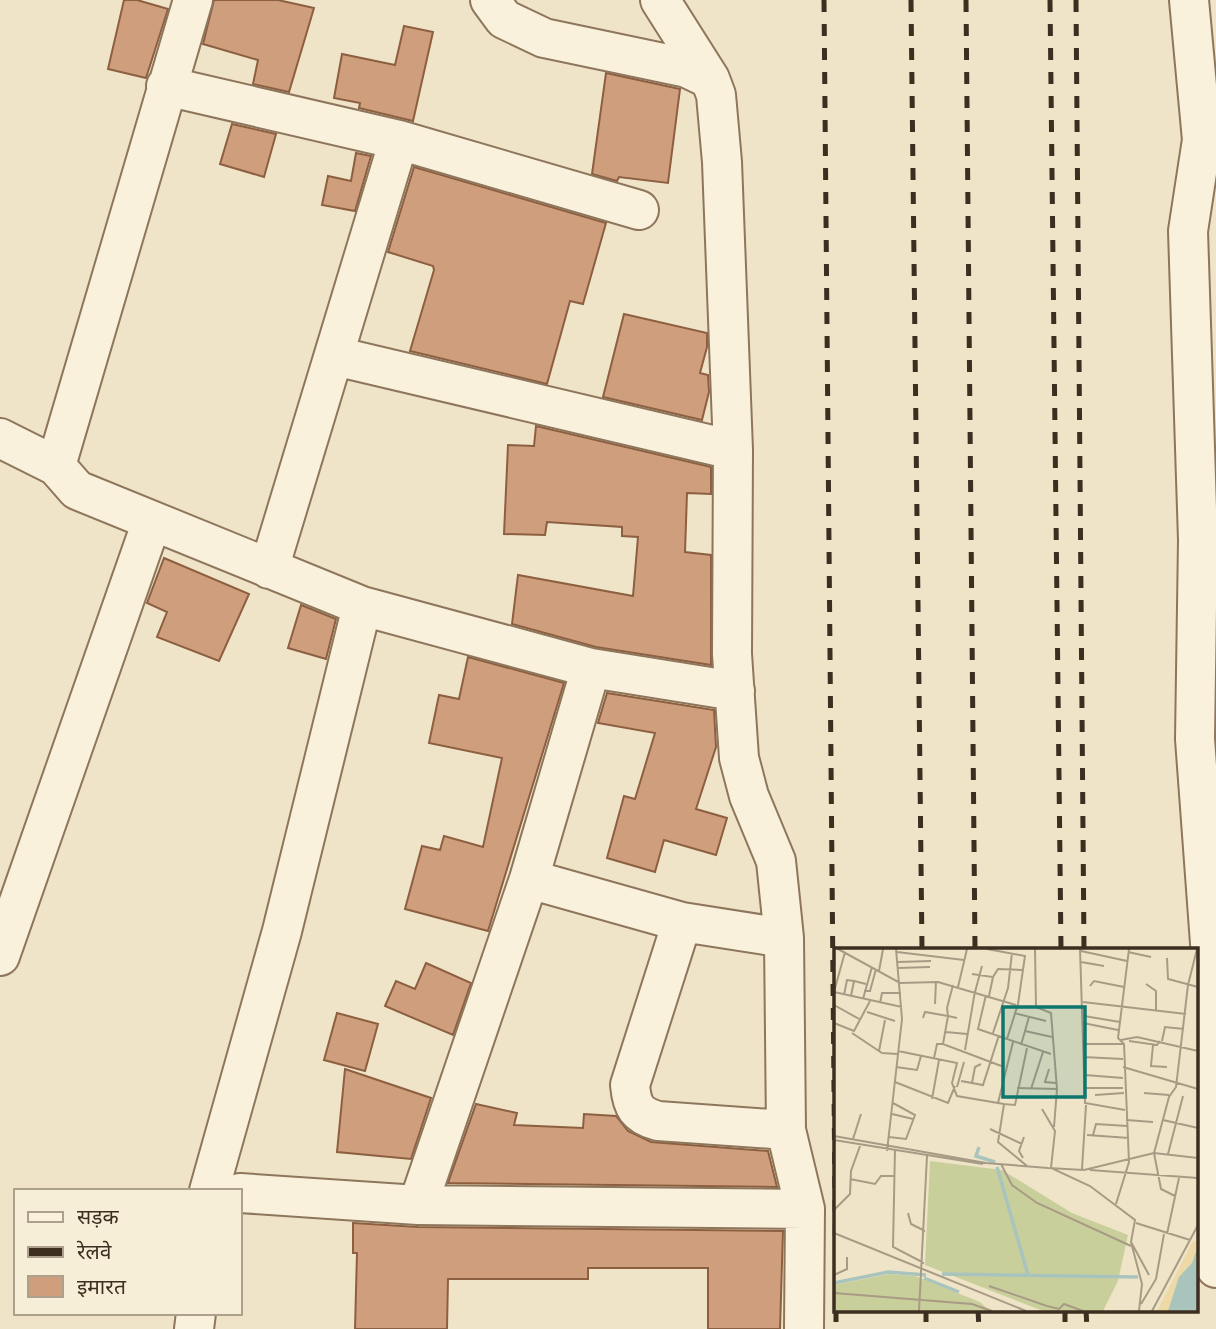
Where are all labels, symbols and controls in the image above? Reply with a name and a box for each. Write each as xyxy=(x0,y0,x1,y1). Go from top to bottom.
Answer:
inset map xyxy=(834,948,1198,1312)
legend xyxy=(14,1189,242,1315)
text: सड़क xyxy=(77,1202,119,1231)
text: रेलवे xyxy=(76,1237,112,1266)
text: इमारत xyxy=(77,1272,127,1301)

